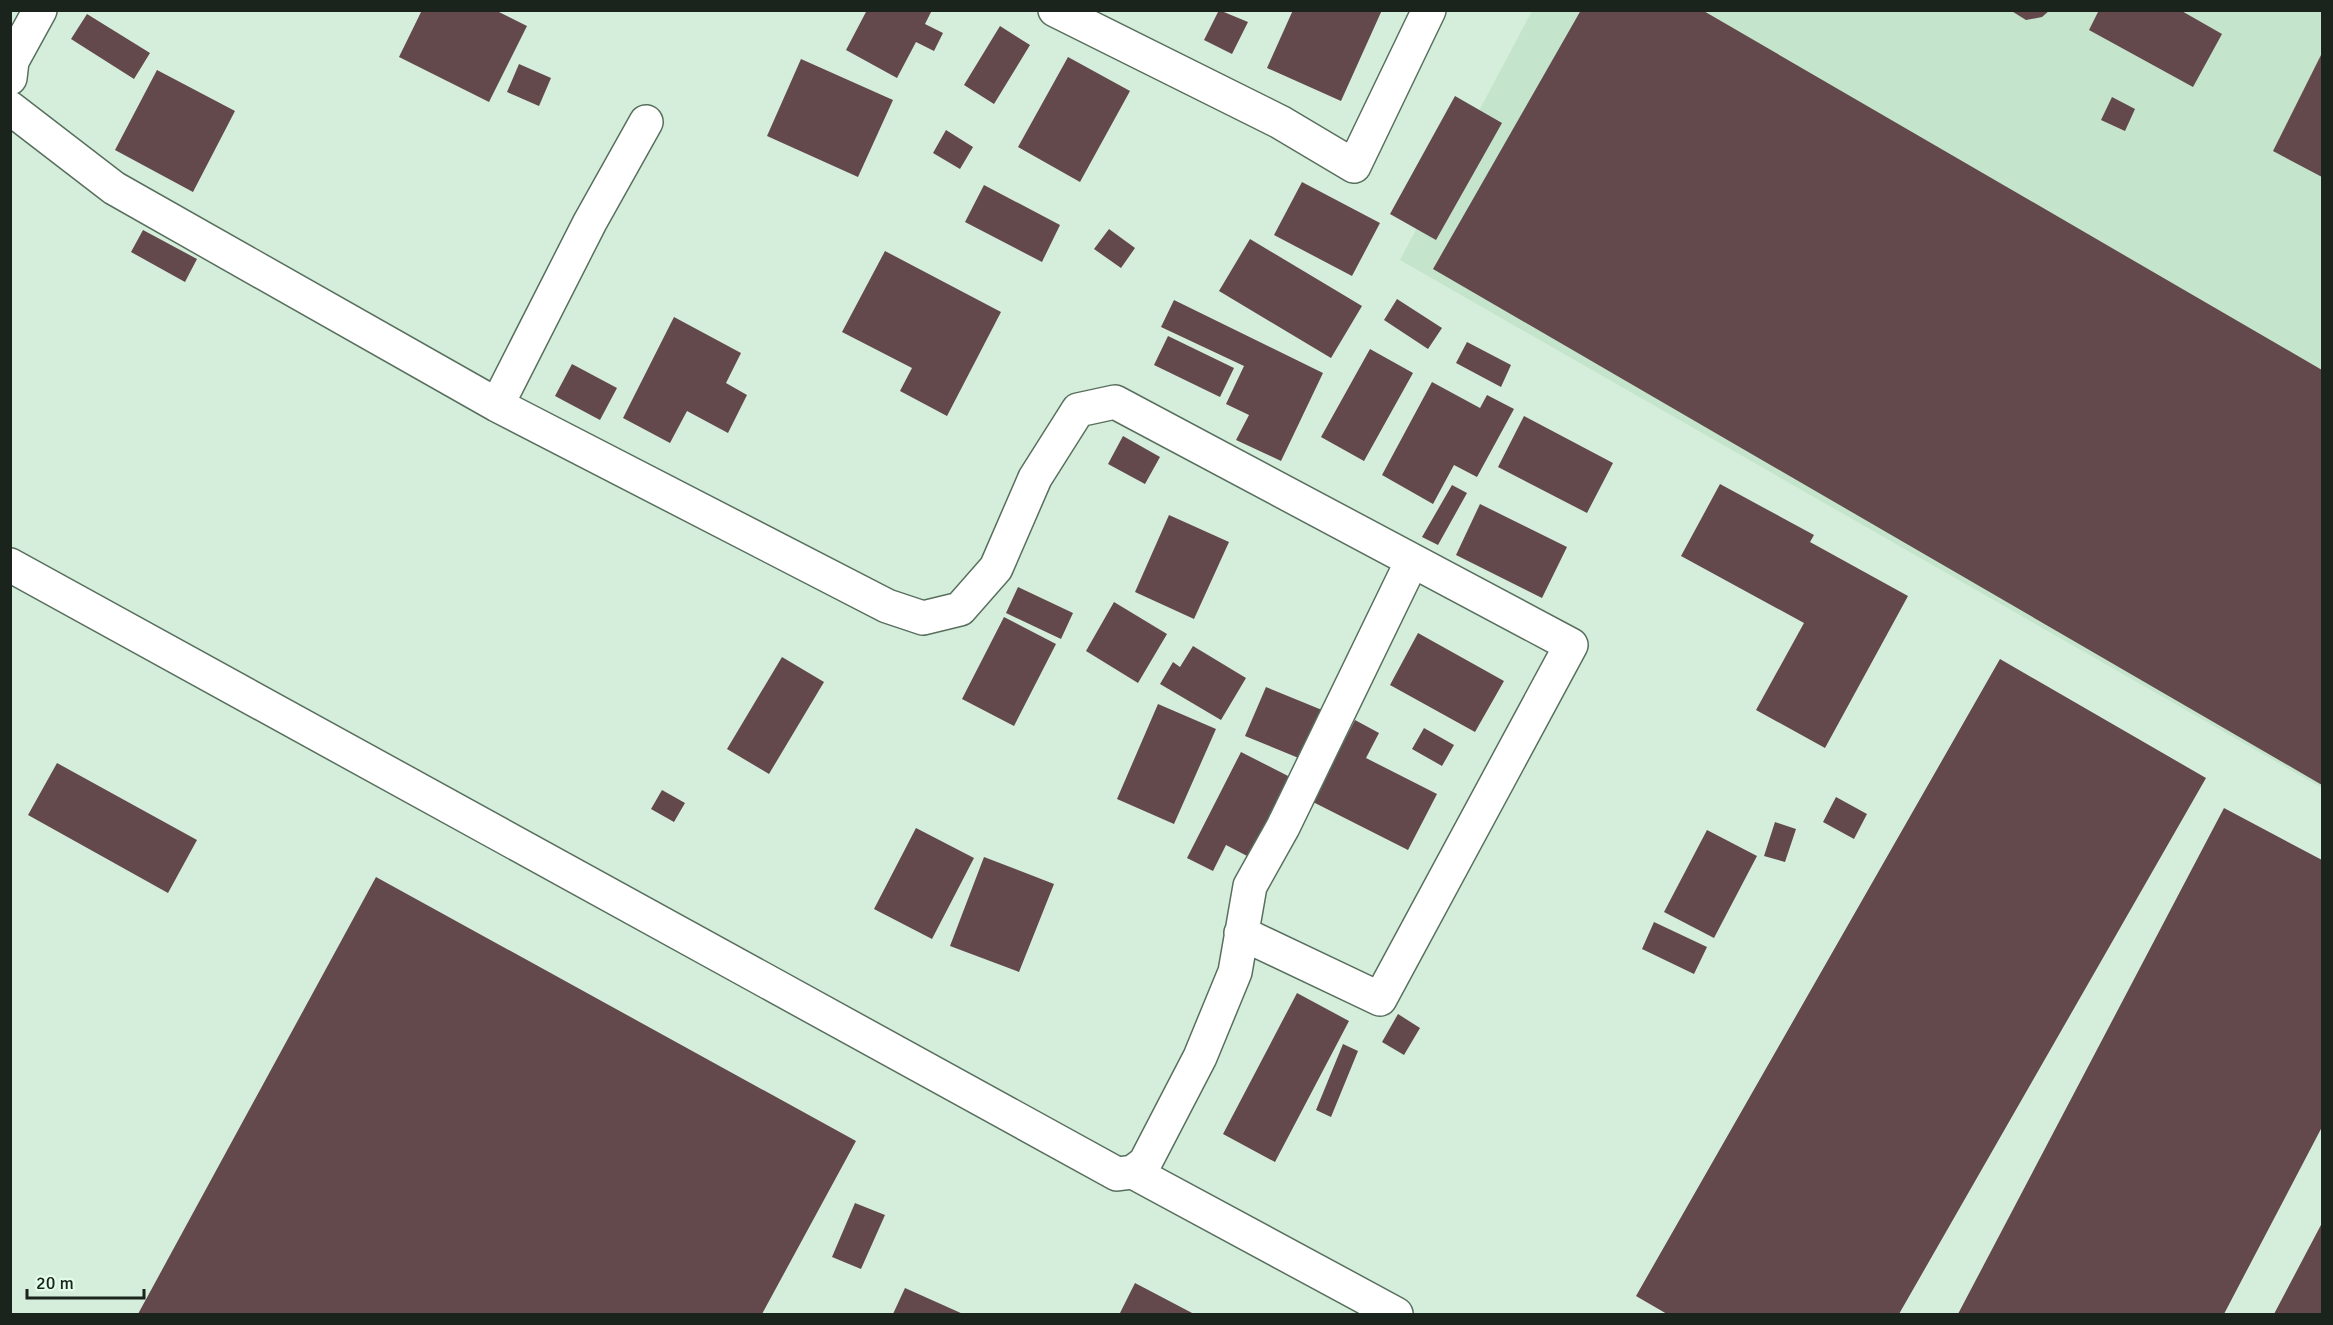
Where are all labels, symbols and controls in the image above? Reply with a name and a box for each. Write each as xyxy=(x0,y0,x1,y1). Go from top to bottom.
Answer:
scale bar xyxy=(27,1262,144,1300)
text: 20 m xyxy=(36,1272,74,1294)

